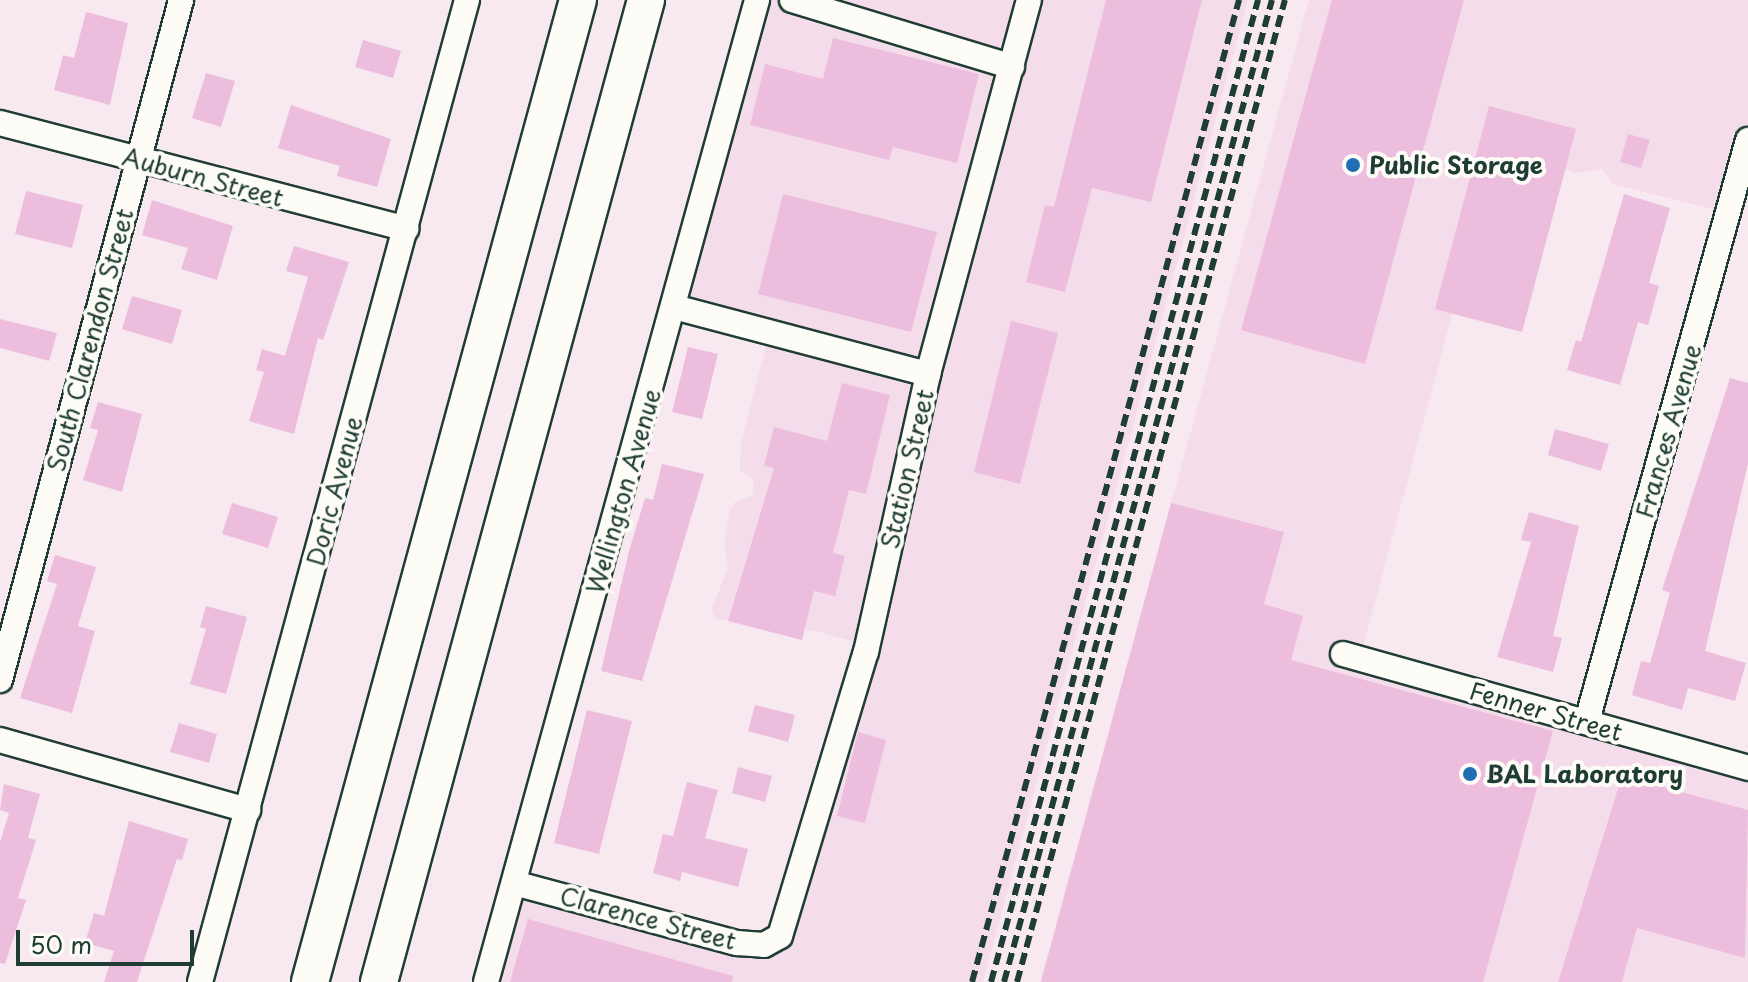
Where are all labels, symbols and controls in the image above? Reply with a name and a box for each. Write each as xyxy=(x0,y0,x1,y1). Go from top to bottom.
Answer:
street label: Auburn Street xyxy=(119,142,287,212)
place label: Public Storage xyxy=(1369,151,1544,179)
marker: Public Storage xyxy=(1344,156,1362,174)
street label: South Clarendon Street xyxy=(41,205,139,475)
street label: Frances Avenue xyxy=(1629,341,1707,521)
street label: Wellington Avenue xyxy=(580,386,666,596)
street label: Station Street xyxy=(875,387,939,551)
street label: Doric Avenue xyxy=(300,414,368,568)
street label: Fenner Street xyxy=(1466,675,1626,747)
place label: BAL Laboratory xyxy=(1486,760,1681,788)
marker: BAL Laboratory xyxy=(1461,765,1479,783)
street label: Clarence Street xyxy=(556,881,740,955)
scale bar xyxy=(20,914,198,964)
text: 50 m xyxy=(30,926,92,962)

